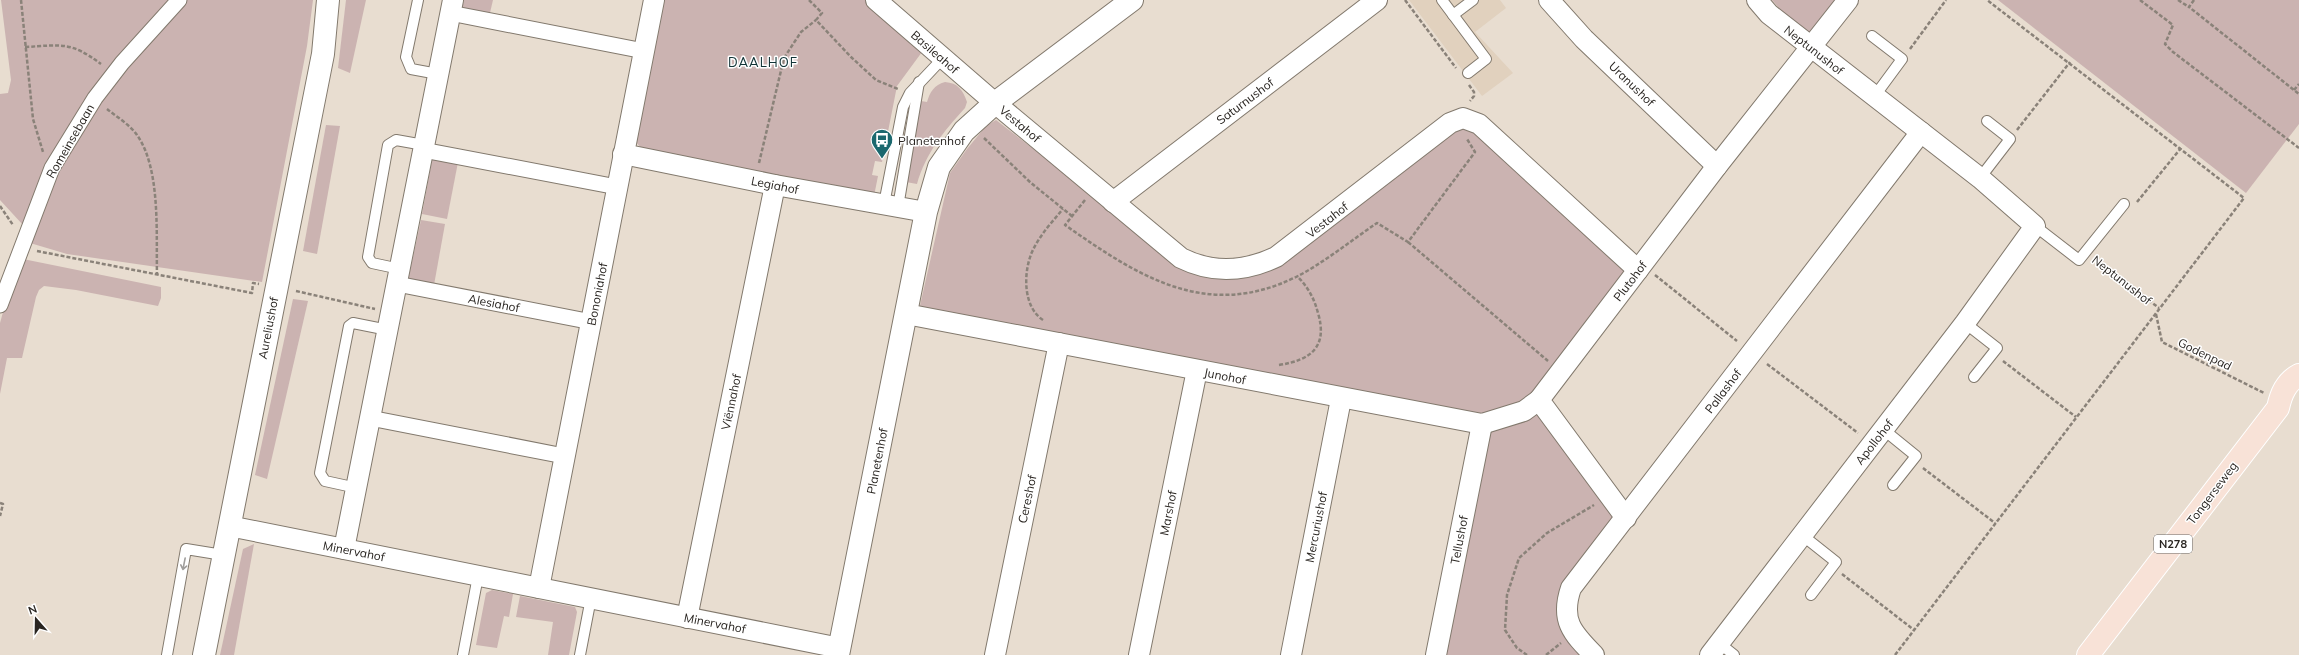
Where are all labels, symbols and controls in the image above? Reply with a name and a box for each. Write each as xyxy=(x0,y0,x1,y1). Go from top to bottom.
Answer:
street label: Neptunushof xyxy=(1781,22,1848,79)
street label: Basileahof xyxy=(908,27,963,78)
district label: DAALHOF xyxy=(728,54,798,70)
street label: Uranushof xyxy=(1606,58,1659,110)
street label: Saturnushof xyxy=(1213,74,1277,127)
street label: Romeinsebaan xyxy=(43,101,97,181)
street label: Vestahof xyxy=(996,102,1044,146)
bus stop icon: Planetenhof xyxy=(869,127,895,160)
place label: Planetenhof xyxy=(898,133,966,148)
street label: Legiahof xyxy=(750,173,801,197)
street label: Vestahof xyxy=(1303,198,1352,241)
street label: Neptunushof xyxy=(2089,252,2156,309)
street label: Plutohof xyxy=(1610,257,1651,304)
street label: Bononiahof xyxy=(584,260,611,327)
street label: Alesiahof xyxy=(467,291,522,316)
street label: Aureliushof xyxy=(255,295,282,360)
street label: Godenpad xyxy=(2176,335,2234,373)
street label: Junohof xyxy=(1203,365,1248,388)
street label: Pallashof xyxy=(1702,365,1745,416)
street label: Viënnahof xyxy=(718,372,744,431)
street label: Apollohof xyxy=(1852,416,1897,468)
street label: Planetenhof xyxy=(863,426,891,495)
street label: Tongerseweg xyxy=(2184,459,2240,527)
street label: Cereshof xyxy=(1015,473,1040,525)
street label: Marshof xyxy=(1156,488,1180,537)
street label: Mercuriushof xyxy=(1302,489,1330,564)
street label: Tellushof xyxy=(1447,513,1471,566)
road number: N278 xyxy=(2154,535,2192,553)
street label: Minervahof xyxy=(322,538,387,565)
one-way arrow xyxy=(179,557,187,570)
north arrow xyxy=(16,599,56,639)
text: N xyxy=(26,602,39,618)
street label: Minervahof xyxy=(683,610,748,637)

